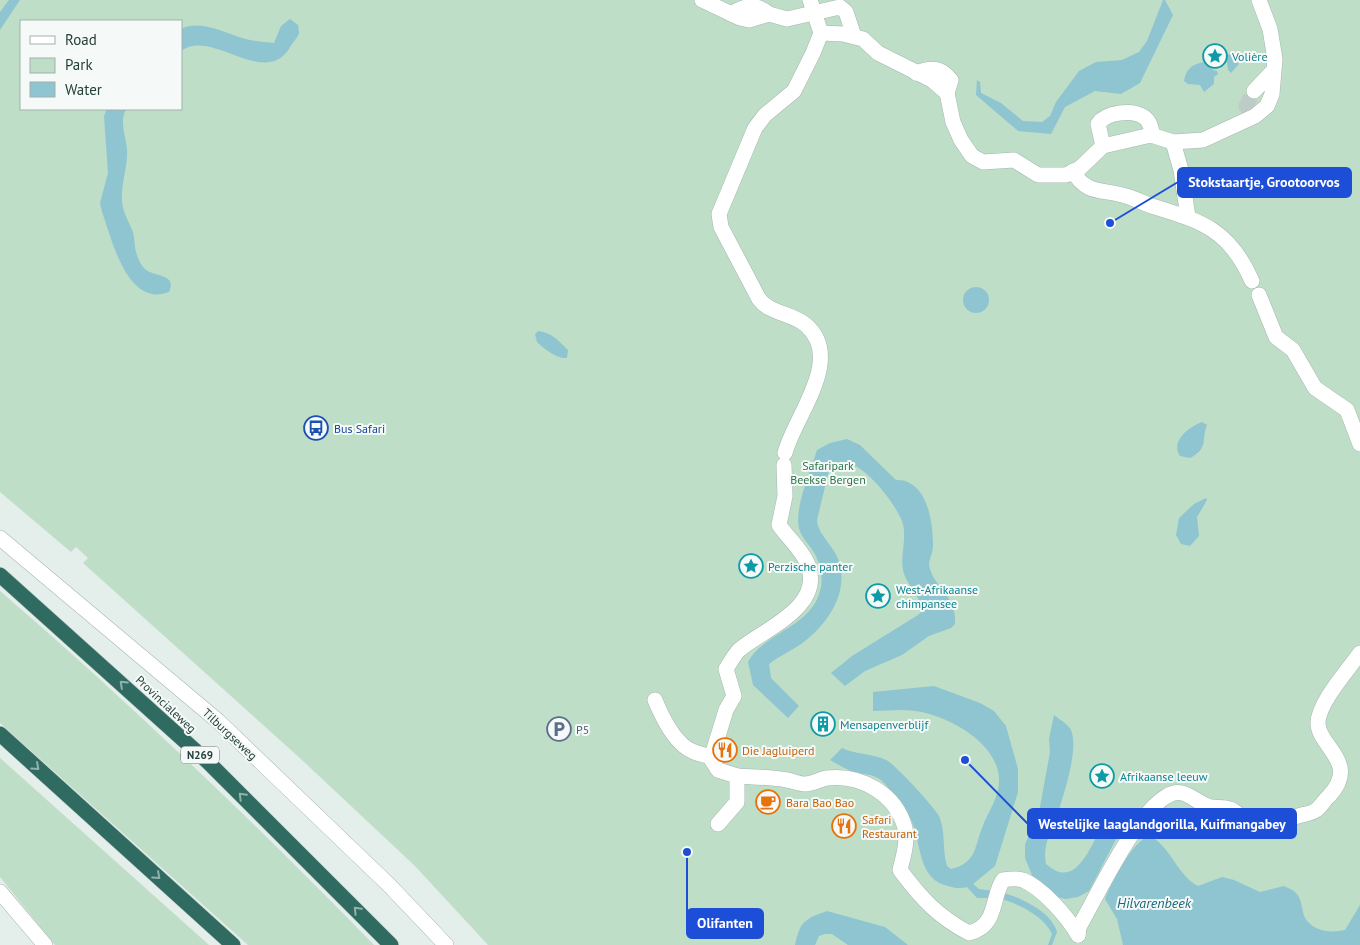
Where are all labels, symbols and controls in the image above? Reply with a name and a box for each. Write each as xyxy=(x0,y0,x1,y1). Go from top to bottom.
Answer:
legend xyxy=(20,20,182,110)
text: Road xyxy=(65,30,97,49)
place icon: Volière xyxy=(1202,43,1228,69)
place label: Volière xyxy=(1231,49,1268,64)
text: Park xyxy=(65,55,93,74)
text: Water xyxy=(65,80,102,99)
callout: Stokstaartje, Grootoorvos xyxy=(1178,168,1351,197)
text: Stokstaartje, Grootoorvos xyxy=(1188,173,1340,191)
bus stop icon: Bus Safari xyxy=(303,415,329,441)
place label: Bus Safari xyxy=(334,421,385,436)
park label: Safaripark Beekse Bergen xyxy=(790,458,866,487)
place icon: Perzische panter xyxy=(738,553,764,579)
place label: Perzische panter xyxy=(768,559,852,574)
place label: West-Afrikaanse chimpansee xyxy=(896,582,978,611)
place icon: West-Afrikaanse chimpansee xyxy=(865,583,891,609)
street label: Provincialeweg xyxy=(133,672,199,736)
one-way arrow xyxy=(120,681,129,690)
street label: Tilburgseweg xyxy=(200,705,260,763)
building icon: Mensapenverblijf xyxy=(810,711,836,737)
parking icon: P5 xyxy=(546,716,572,742)
place label: Mensapenverblijf xyxy=(840,717,930,732)
place label: P5 xyxy=(576,722,589,737)
restaurant icon: Die Jagluiperd xyxy=(712,737,738,763)
place label: Die Jagluiperd xyxy=(742,743,815,758)
road number: N269 xyxy=(181,746,219,764)
one-way arrow xyxy=(31,761,40,770)
place icon: Afrikaanse leeuw xyxy=(1089,763,1115,789)
place label: Afrikaanse leeuw xyxy=(1120,769,1208,784)
cafe icon: Bara Bao Bao xyxy=(755,789,781,815)
one-way arrow xyxy=(238,792,247,801)
place label: Bara Bao Bao xyxy=(786,795,854,810)
callout: Westelijke laaglandgorilla, Kuifmangabey xyxy=(1028,809,1296,838)
place label: Safari Restaurant xyxy=(862,812,917,841)
restaurant icon: Safari Restaurant xyxy=(831,813,857,839)
text: Westelijke laaglandgorilla, Kuifmangabey xyxy=(1038,815,1286,833)
one-way arrow xyxy=(151,870,160,879)
water label: Hilvarenbeek xyxy=(1117,894,1192,912)
one-way arrow xyxy=(354,906,363,915)
callout: Olifanten xyxy=(687,909,763,938)
text: Olifanten xyxy=(697,914,753,932)

